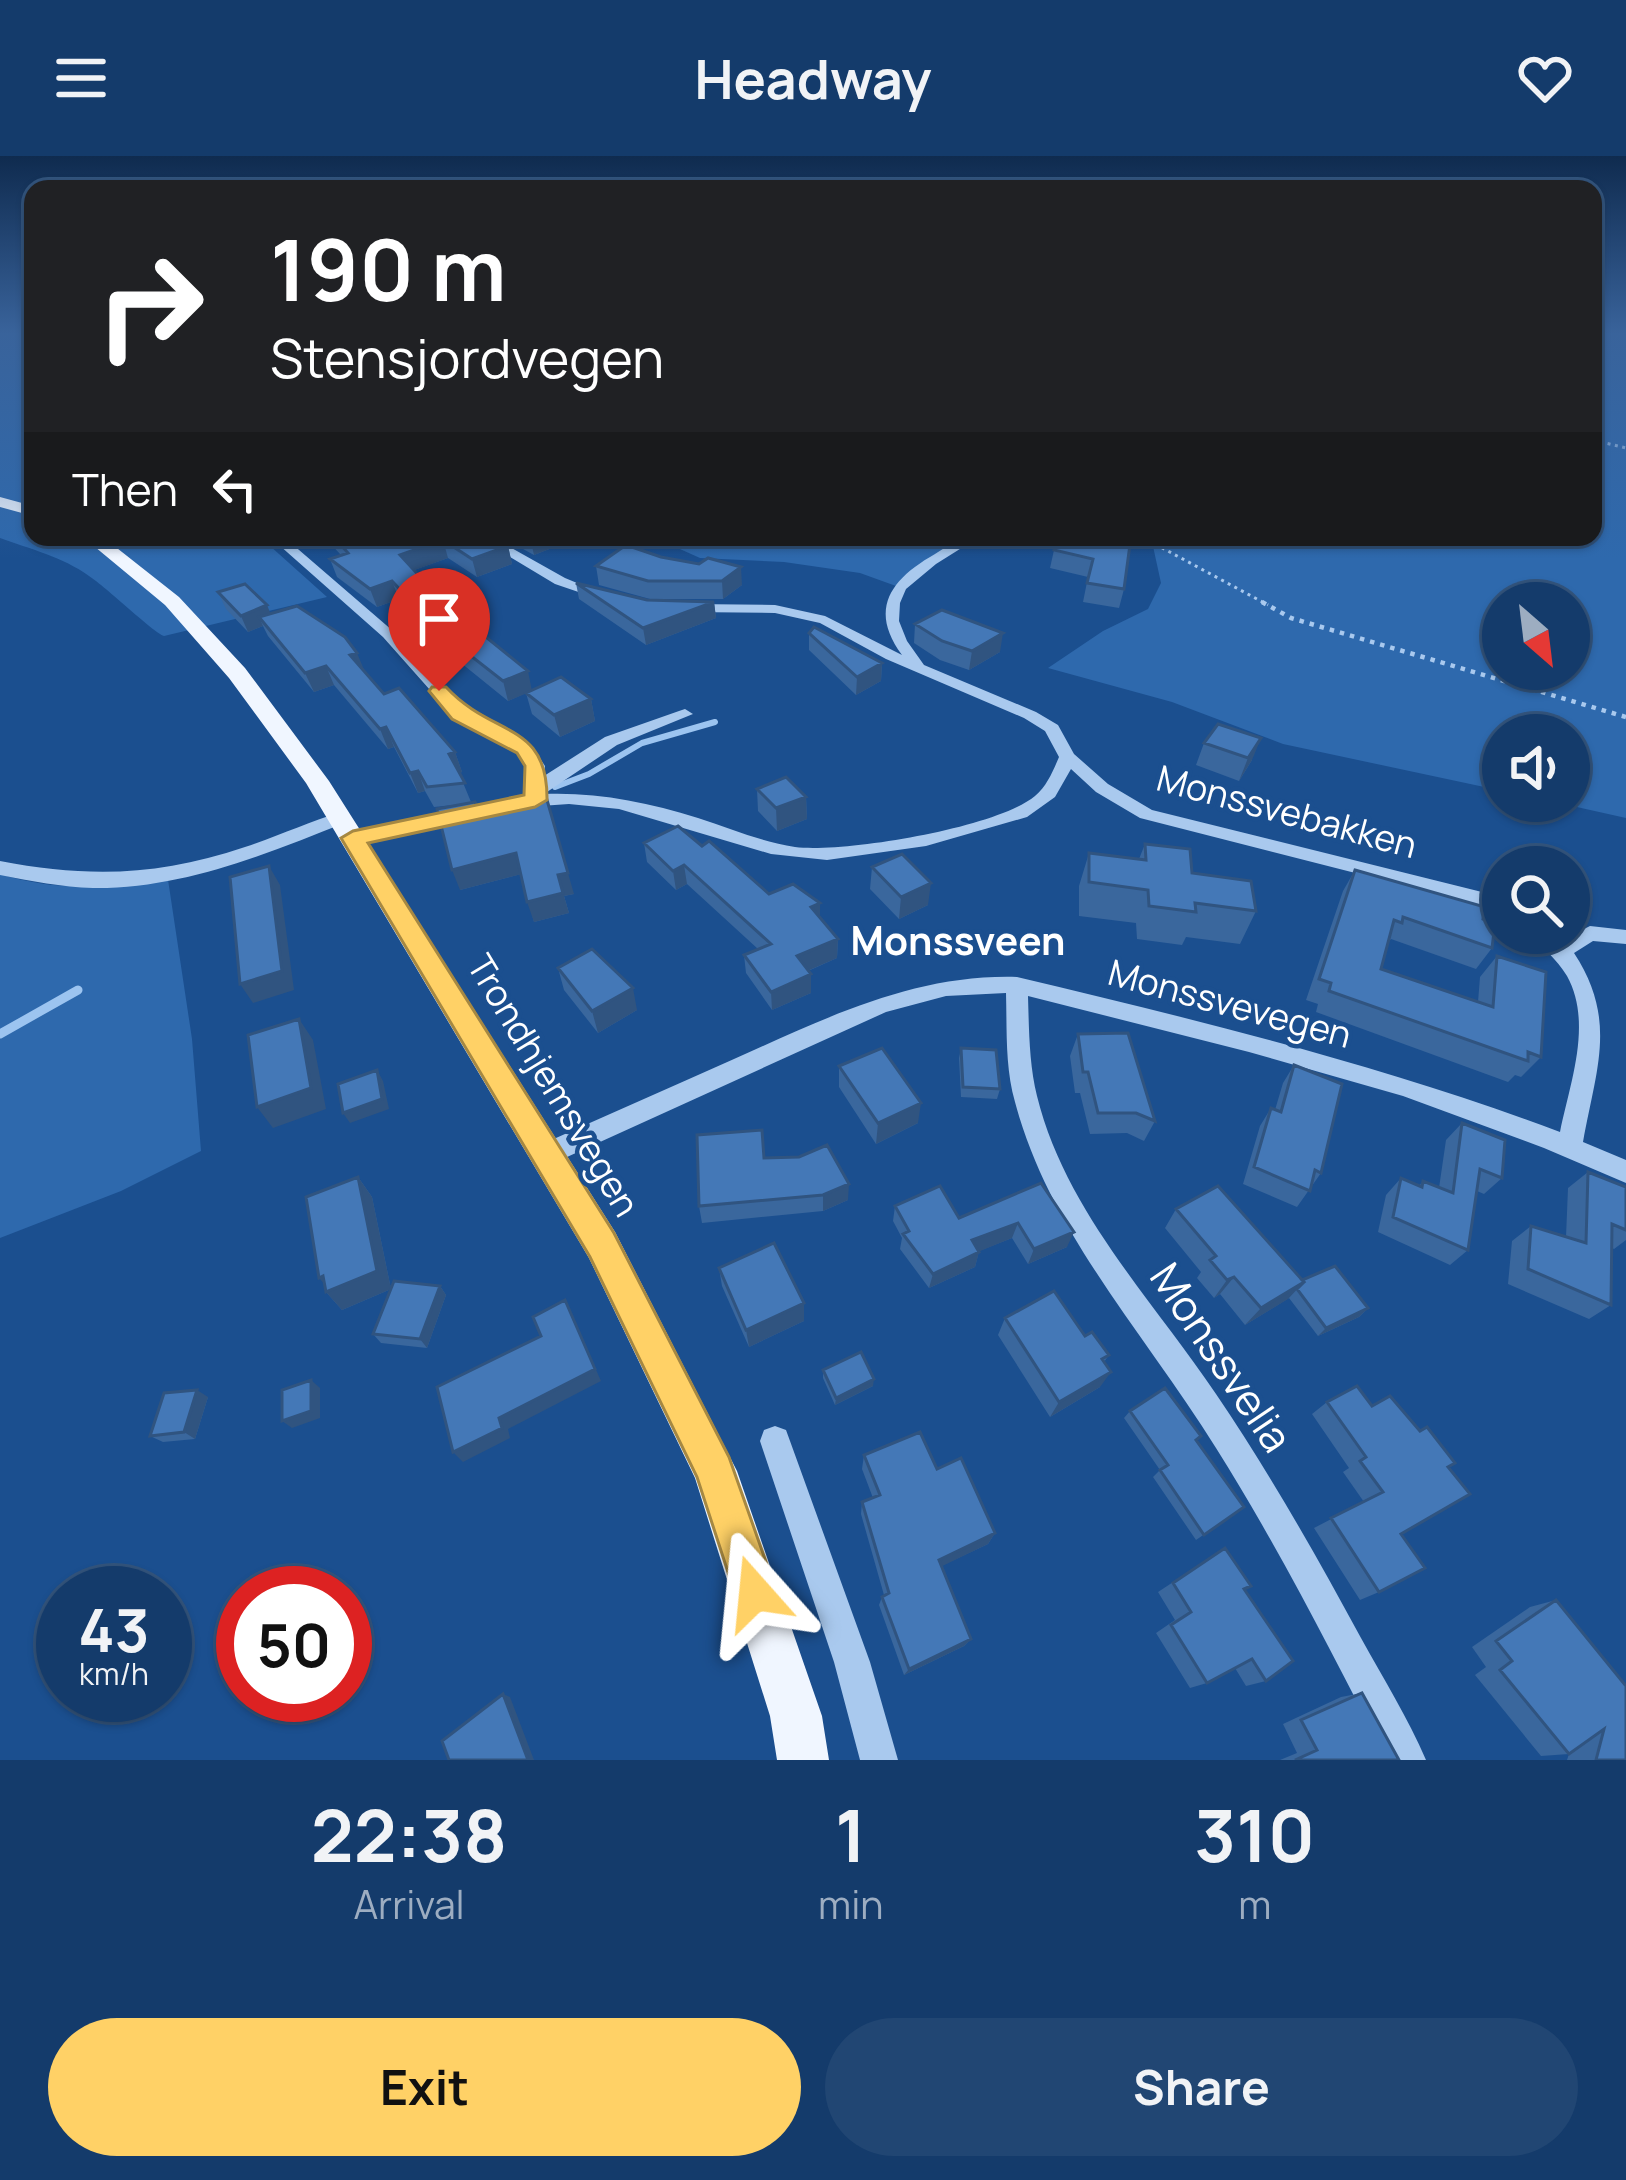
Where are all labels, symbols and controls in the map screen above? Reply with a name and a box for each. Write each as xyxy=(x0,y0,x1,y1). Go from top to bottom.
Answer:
text: Headway xyxy=(695,41,931,115)
icon: menu xyxy=(48,45,114,111)
icon: heart xyxy=(1512,45,1578,111)
text: 190 m xyxy=(270,211,507,326)
icon: right xyxy=(72,228,228,384)
text: Stensjordvegen xyxy=(270,320,664,394)
icon: left xyxy=(202,456,268,522)
text: Then xyxy=(72,458,178,520)
pin xyxy=(388,568,490,691)
north arrow xyxy=(1482,582,1590,690)
map controls xyxy=(1482,582,1590,954)
icon: arrive xyxy=(406,586,472,652)
button: sound xyxy=(1482,714,1590,822)
street label: Monssvebakken xyxy=(1152,753,1422,869)
button: search xyxy=(1482,846,1590,954)
district label: Monssveen xyxy=(851,913,1065,967)
street label: Trondhjemsvegen xyxy=(456,945,652,1225)
street label: Monssvevegen xyxy=(1103,947,1357,1059)
street label: Monssvelia xyxy=(1137,1251,1307,1463)
position arrow xyxy=(692,1530,818,1656)
speed limit sign: 50 xyxy=(216,1566,372,1722)
text: 43 xyxy=(78,1588,150,1670)
text: km/h xyxy=(79,1653,149,1694)
text: 22:38 xyxy=(311,1785,507,1884)
text: 1 xyxy=(835,1785,867,1884)
text: 310 xyxy=(1194,1785,1315,1884)
text: Arrival xyxy=(353,1877,465,1931)
text: min xyxy=(818,1877,883,1931)
text: m xyxy=(1238,1877,1271,1931)
button: Exit xyxy=(48,2018,801,2156)
button: Share xyxy=(825,2018,1578,2156)

